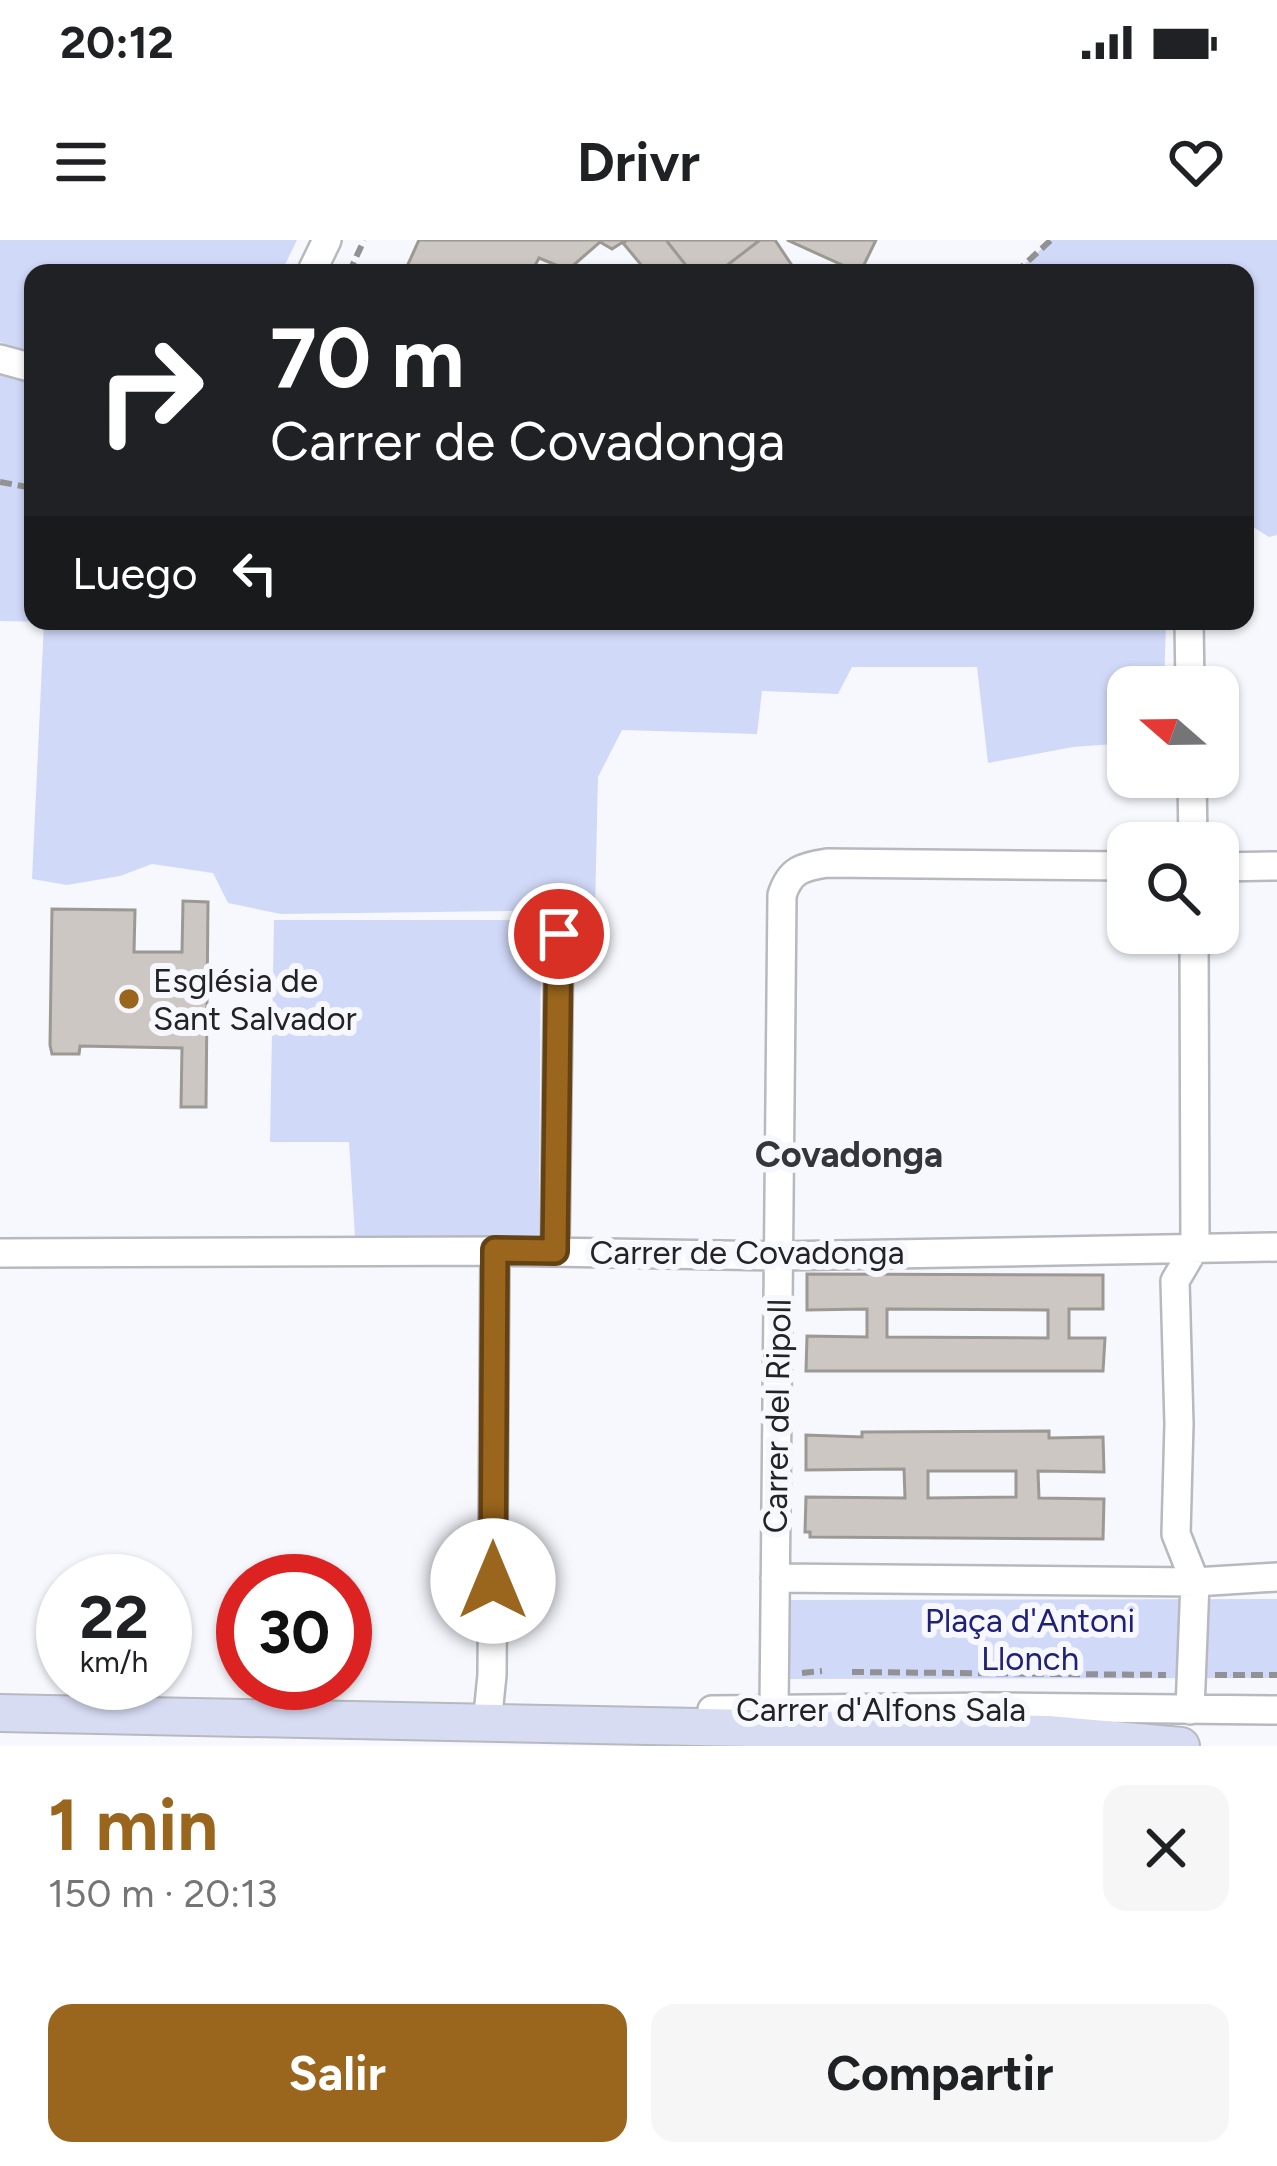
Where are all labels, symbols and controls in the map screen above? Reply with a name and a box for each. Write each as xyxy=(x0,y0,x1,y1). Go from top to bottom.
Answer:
text: 20:12 xyxy=(60,15,174,69)
icon: menu xyxy=(48,129,114,195)
icon: heart xyxy=(1163,129,1229,195)
text: Drivr xyxy=(577,130,700,195)
text: 70 m xyxy=(270,307,464,408)
icon: right xyxy=(72,312,228,468)
text: Carrer de Covadonga xyxy=(270,409,785,474)
icon: left xyxy=(222,540,288,606)
text: Luego xyxy=(72,546,198,600)
north arrow xyxy=(1107,666,1239,798)
map controls xyxy=(1107,666,1239,954)
button: search xyxy=(1107,822,1239,954)
pin xyxy=(508,883,610,985)
icon: arrive xyxy=(526,901,592,967)
place label: Església de Sant Salvador xyxy=(153,961,357,1038)
marker: Església de Sant Salvador xyxy=(116,986,142,1012)
district label: Covadonga xyxy=(755,1133,943,1176)
street label: Carrer de Covadonga xyxy=(590,1233,904,1272)
street label: Carrer del Ripoll xyxy=(755,1298,799,1534)
position arrow xyxy=(430,1518,556,1644)
speed limit sign: 30 xyxy=(216,1554,372,1710)
text: 22 xyxy=(79,1581,149,1653)
park label: Plaça d'Antoni Llonch xyxy=(925,1601,1135,1678)
text: km/h xyxy=(80,1643,148,1680)
street label: Carrer d'Alfons Sala xyxy=(736,1690,1026,1729)
text: 1 min xyxy=(48,1782,218,1868)
button: close xyxy=(1103,1785,1229,1911)
text: 150 m · 20:13 xyxy=(48,1870,278,1917)
button: Salir xyxy=(48,2004,627,2142)
button: Compartir xyxy=(651,2004,1229,2142)

